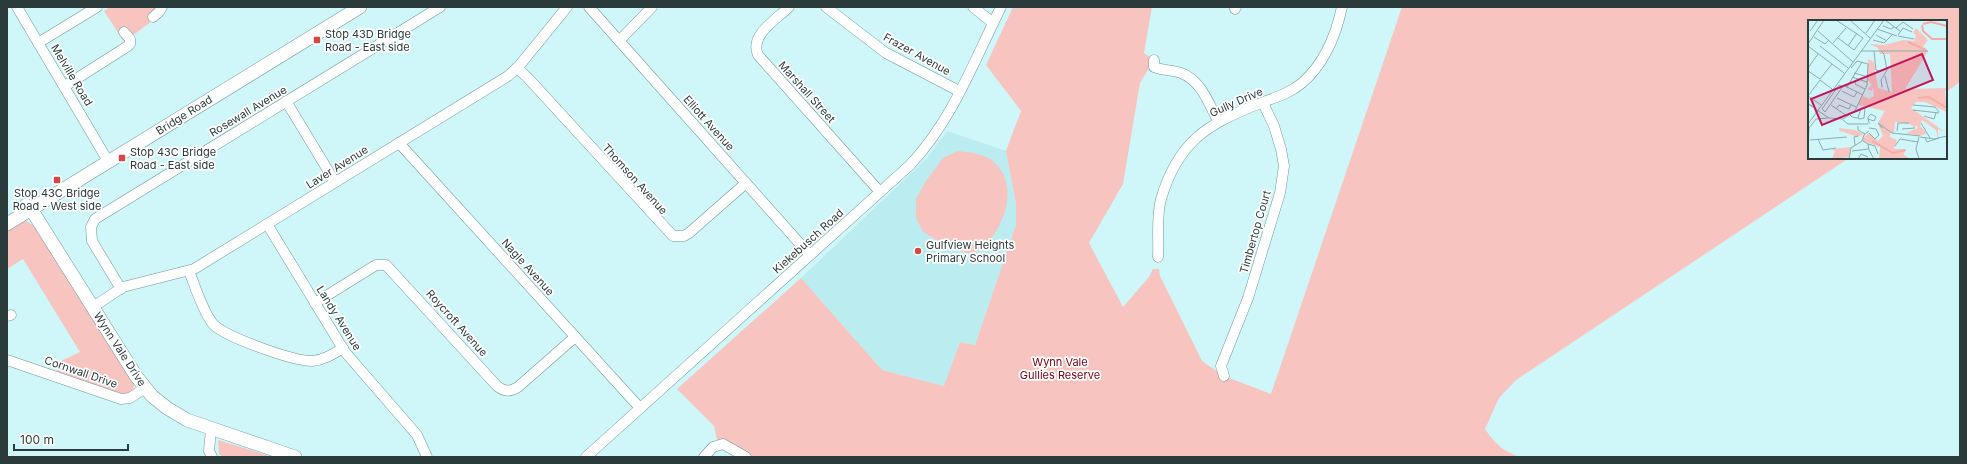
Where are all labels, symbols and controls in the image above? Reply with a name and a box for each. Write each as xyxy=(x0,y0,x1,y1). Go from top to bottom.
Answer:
inset map xyxy=(1808,20,1947,159)
place label: Stop 43D Bridge Road - East side xyxy=(325,27,411,54)
street label: Frazer Avenue xyxy=(881,30,953,78)
marker: Stop 43D Bridge Road - East side xyxy=(312,35,322,45)
street label: Melville Road xyxy=(48,42,96,108)
street label: Marshall Street xyxy=(776,58,839,126)
street label: Rosewall Avenue xyxy=(207,82,289,140)
street label: Gully Drive xyxy=(1207,84,1265,120)
street label: Bridge Road xyxy=(153,92,215,138)
street label: Elliott Avenue xyxy=(680,92,738,154)
street label: Thomson Avenue xyxy=(600,141,670,217)
street label: Laver Avenue xyxy=(303,142,371,192)
place label: Stop 43C Bridge Road - East side xyxy=(130,145,216,172)
marker: Stop 43C Bridge Road - East side xyxy=(117,153,127,163)
marker: Stop 43C Bridge Road - West side xyxy=(52,175,62,185)
place label: Stop 43C Bridge Road - West side xyxy=(13,186,101,213)
street label: Timbertop Court xyxy=(1236,188,1274,275)
street label: Kiekebusch Road xyxy=(770,206,846,276)
street label: Nagle Avenue xyxy=(499,236,557,298)
place label: Gulfview Heights Primary School xyxy=(926,238,1015,265)
marker: Gulfview Heights Primary School xyxy=(913,246,923,256)
street label: Landy Avenue xyxy=(314,283,364,353)
street label: Roycroft Avenue xyxy=(423,287,491,359)
street label: Wynn Vale Drive xyxy=(91,309,149,389)
street label: Cornwall Drive xyxy=(43,353,119,391)
park label: Wynn Vale Gullies Reserve xyxy=(1020,355,1100,382)
scale bar xyxy=(14,426,128,452)
text: 100 m xyxy=(20,432,54,447)

